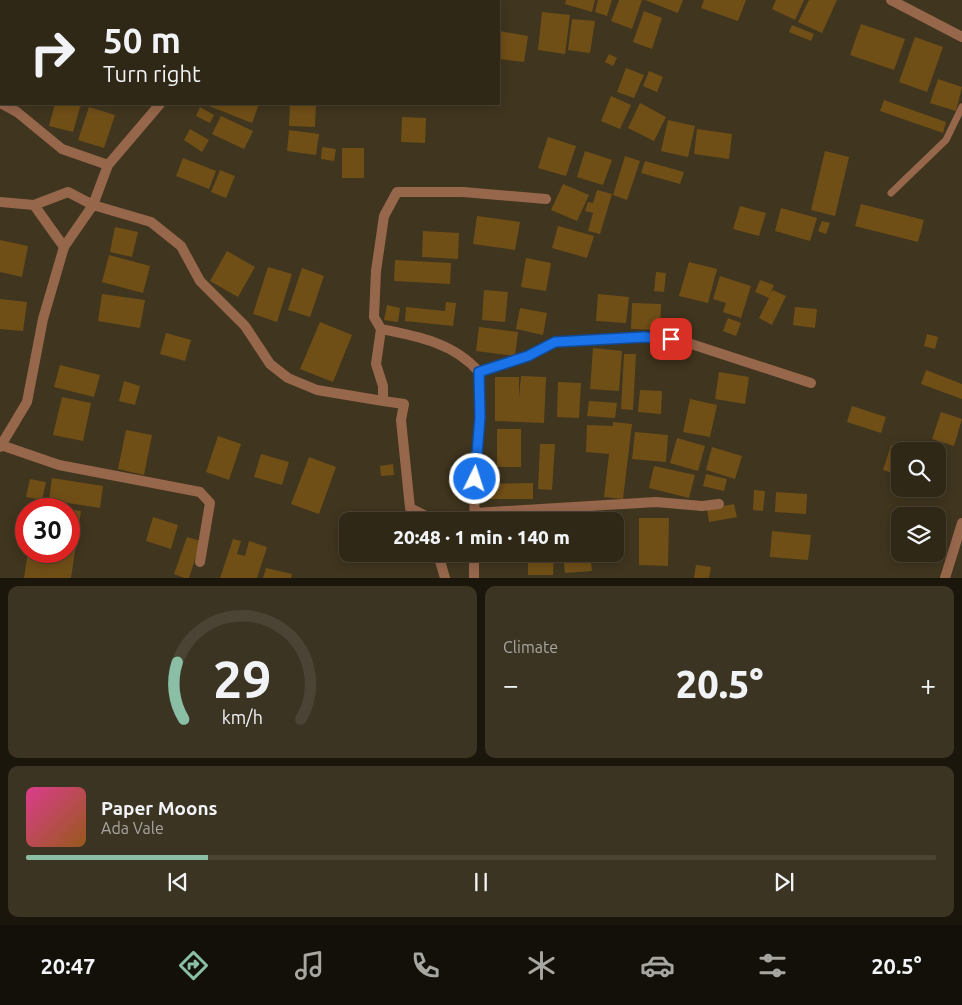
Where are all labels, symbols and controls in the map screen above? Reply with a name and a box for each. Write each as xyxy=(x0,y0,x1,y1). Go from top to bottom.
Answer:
icon: right xyxy=(20,20,85,85)
text: 50 m xyxy=(103,20,181,60)
text: Turn right xyxy=(103,61,201,86)
pin xyxy=(650,318,692,360)
icon: arrive xyxy=(657,325,685,353)
map controls xyxy=(891,442,946,562)
button: search xyxy=(891,442,946,497)
position arrow xyxy=(448,452,500,504)
speed limit sign: 30 xyxy=(15,498,80,563)
button: layers xyxy=(891,507,946,562)
text: 20:48 · 1 min · 140 m xyxy=(393,526,570,548)
text: Climate xyxy=(503,638,558,656)
text: 29 xyxy=(213,650,272,708)
text: 20.5° xyxy=(676,663,763,705)
text: − xyxy=(503,669,519,700)
text: + xyxy=(920,669,936,700)
text: km/h xyxy=(222,707,263,727)
text: Paper Moons xyxy=(101,797,218,819)
text: Ada Vale xyxy=(101,819,164,837)
icon: previous xyxy=(164,868,192,896)
icon: pause xyxy=(467,868,495,896)
icon: next xyxy=(770,868,798,896)
icon: directions xyxy=(176,948,211,983)
icon: music xyxy=(292,948,327,983)
icon: phone xyxy=(408,948,443,983)
icon: climate xyxy=(524,948,559,983)
icon: car xyxy=(640,948,675,983)
icon: filters xyxy=(755,948,790,983)
text: 20:47 xyxy=(40,953,95,978)
text: 20.5° xyxy=(871,953,922,978)

